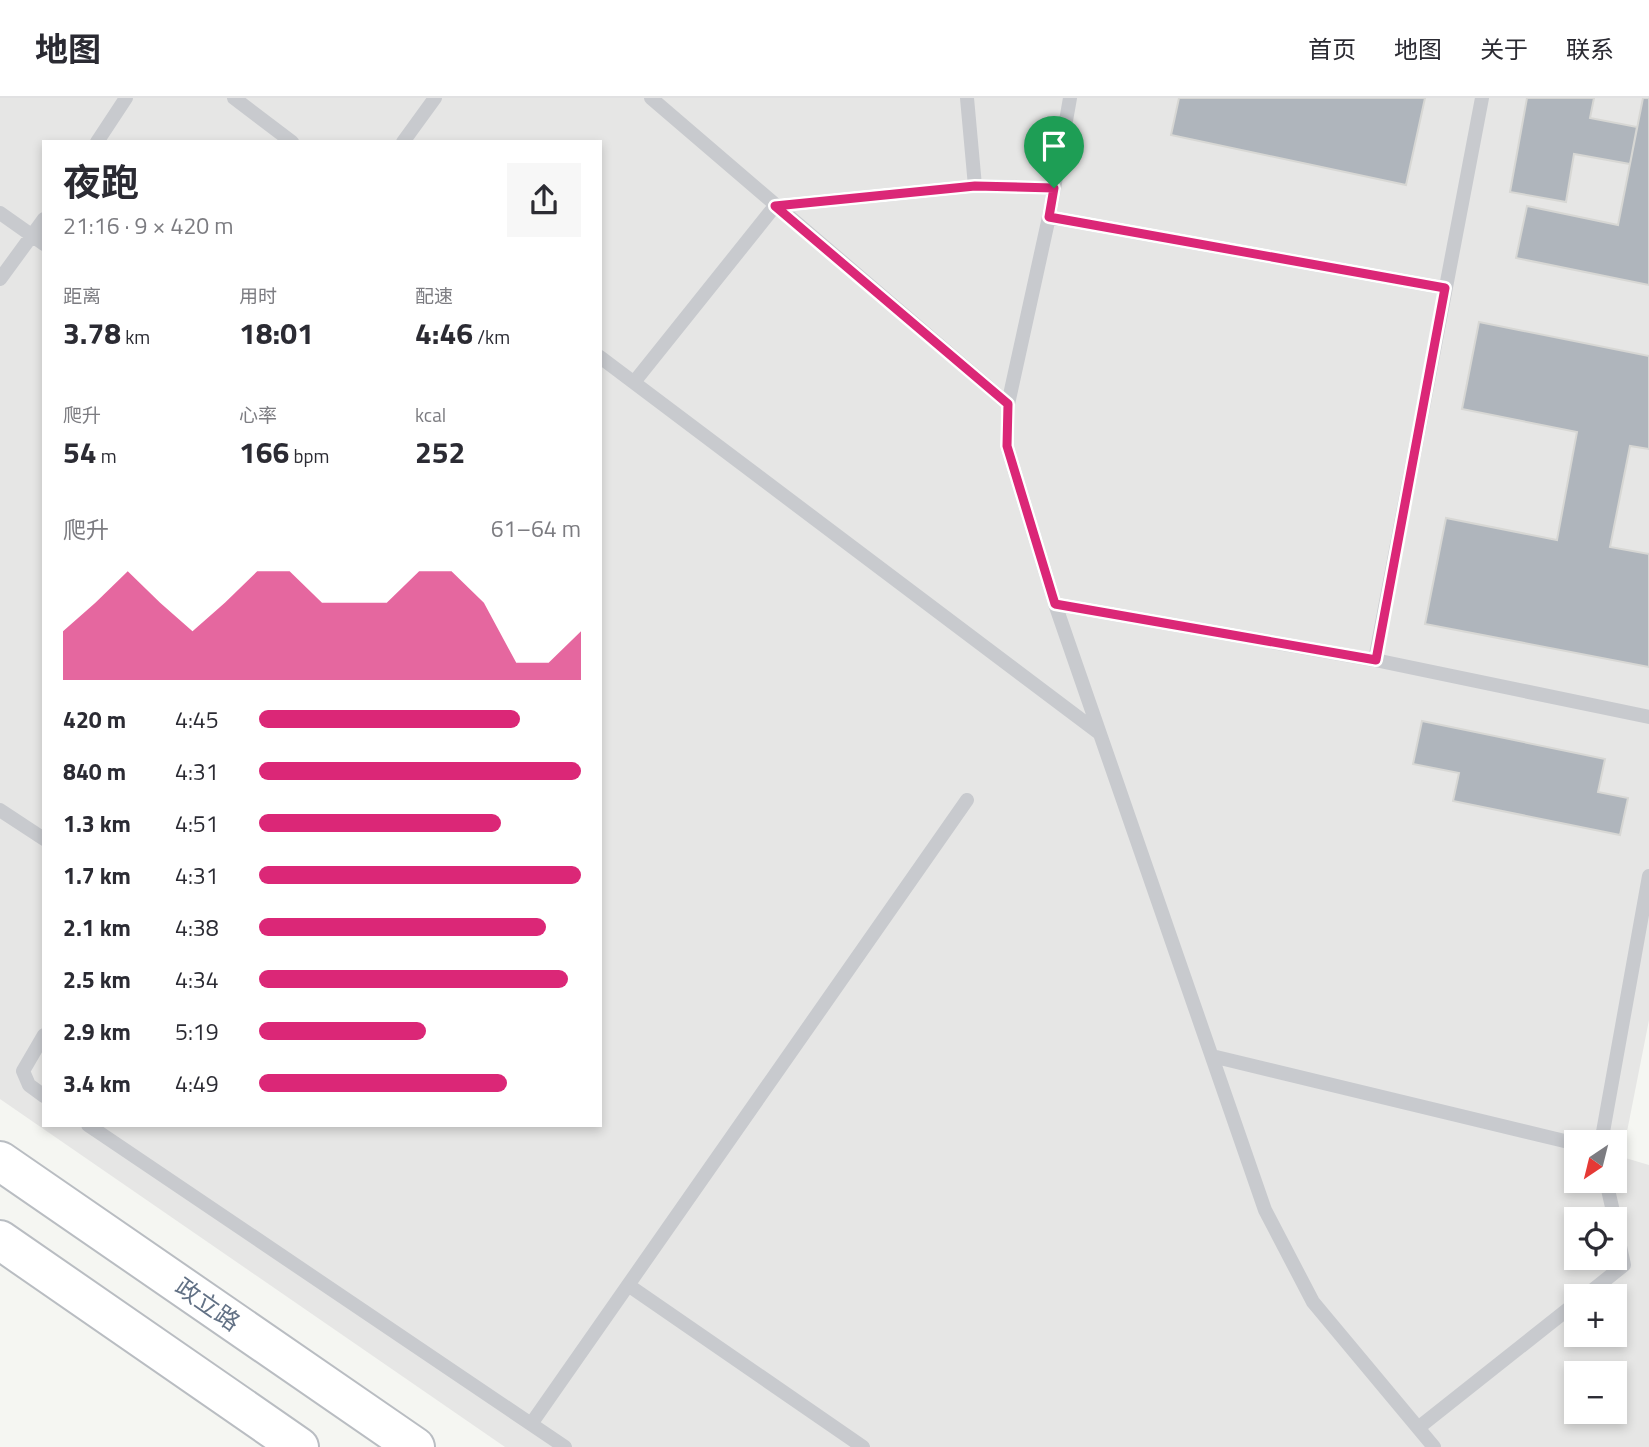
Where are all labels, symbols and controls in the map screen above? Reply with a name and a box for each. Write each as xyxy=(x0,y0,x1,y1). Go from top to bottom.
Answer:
text: 地图 xyxy=(35,24,101,74)
text: 首页 xyxy=(1308,31,1356,67)
text: 地图 xyxy=(1394,31,1442,67)
text: 关于 xyxy=(1480,31,1528,67)
text: 联系 xyxy=(1566,31,1614,67)
pin xyxy=(1024,116,1084,188)
icon: arrive xyxy=(1035,127,1073,165)
text: 夜跑 xyxy=(63,153,139,211)
button: share xyxy=(507,163,581,237)
text: 21:16 · 9 × 420 m xyxy=(63,208,233,243)
text: 距离 xyxy=(63,281,101,310)
text: 用时 xyxy=(239,281,277,310)
text: 配速 xyxy=(415,281,453,310)
text: 3.78 xyxy=(63,310,121,356)
text: 18:01 xyxy=(239,310,314,356)
text: 4:46 xyxy=(415,310,473,356)
text: km xyxy=(121,322,150,351)
text: /km xyxy=(473,322,510,351)
text: 爬升 xyxy=(63,400,101,429)
text: 心率 xyxy=(239,400,277,429)
text: kcal xyxy=(415,400,446,429)
text: 54 xyxy=(63,429,97,475)
text: 166 xyxy=(239,429,289,475)
text: 252 xyxy=(415,429,465,475)
text: m xyxy=(97,441,117,470)
text: bpm xyxy=(289,441,329,470)
text: 61–64 m xyxy=(491,511,581,546)
text: 爬升 xyxy=(63,512,109,547)
text: 420 m xyxy=(63,702,126,737)
text: 4:45 xyxy=(175,702,219,737)
text: 840 m xyxy=(63,754,126,789)
text: 4:31 xyxy=(175,754,219,789)
text: 1.3 km xyxy=(63,806,131,841)
text: 4:51 xyxy=(175,806,219,841)
text: 1.7 km xyxy=(63,858,131,893)
text: 4:31 xyxy=(175,858,219,893)
text: 2.1 km xyxy=(63,910,131,945)
text: 4:38 xyxy=(175,910,219,945)
text: 2.5 km xyxy=(63,962,131,997)
text: 4:34 xyxy=(175,962,219,997)
text: 2.9 km xyxy=(63,1014,131,1049)
text: 5:19 xyxy=(175,1014,219,1049)
text: 3.4 km xyxy=(63,1066,131,1101)
text: 4:49 xyxy=(175,1066,219,1101)
north arrow xyxy=(1564,1130,1628,1194)
map controls xyxy=(1564,1130,1627,1424)
button: locate xyxy=(1564,1207,1627,1270)
street label: 政立路 xyxy=(168,1269,248,1339)
button: + xyxy=(1564,1284,1627,1347)
button: − xyxy=(1564,1361,1627,1424)

